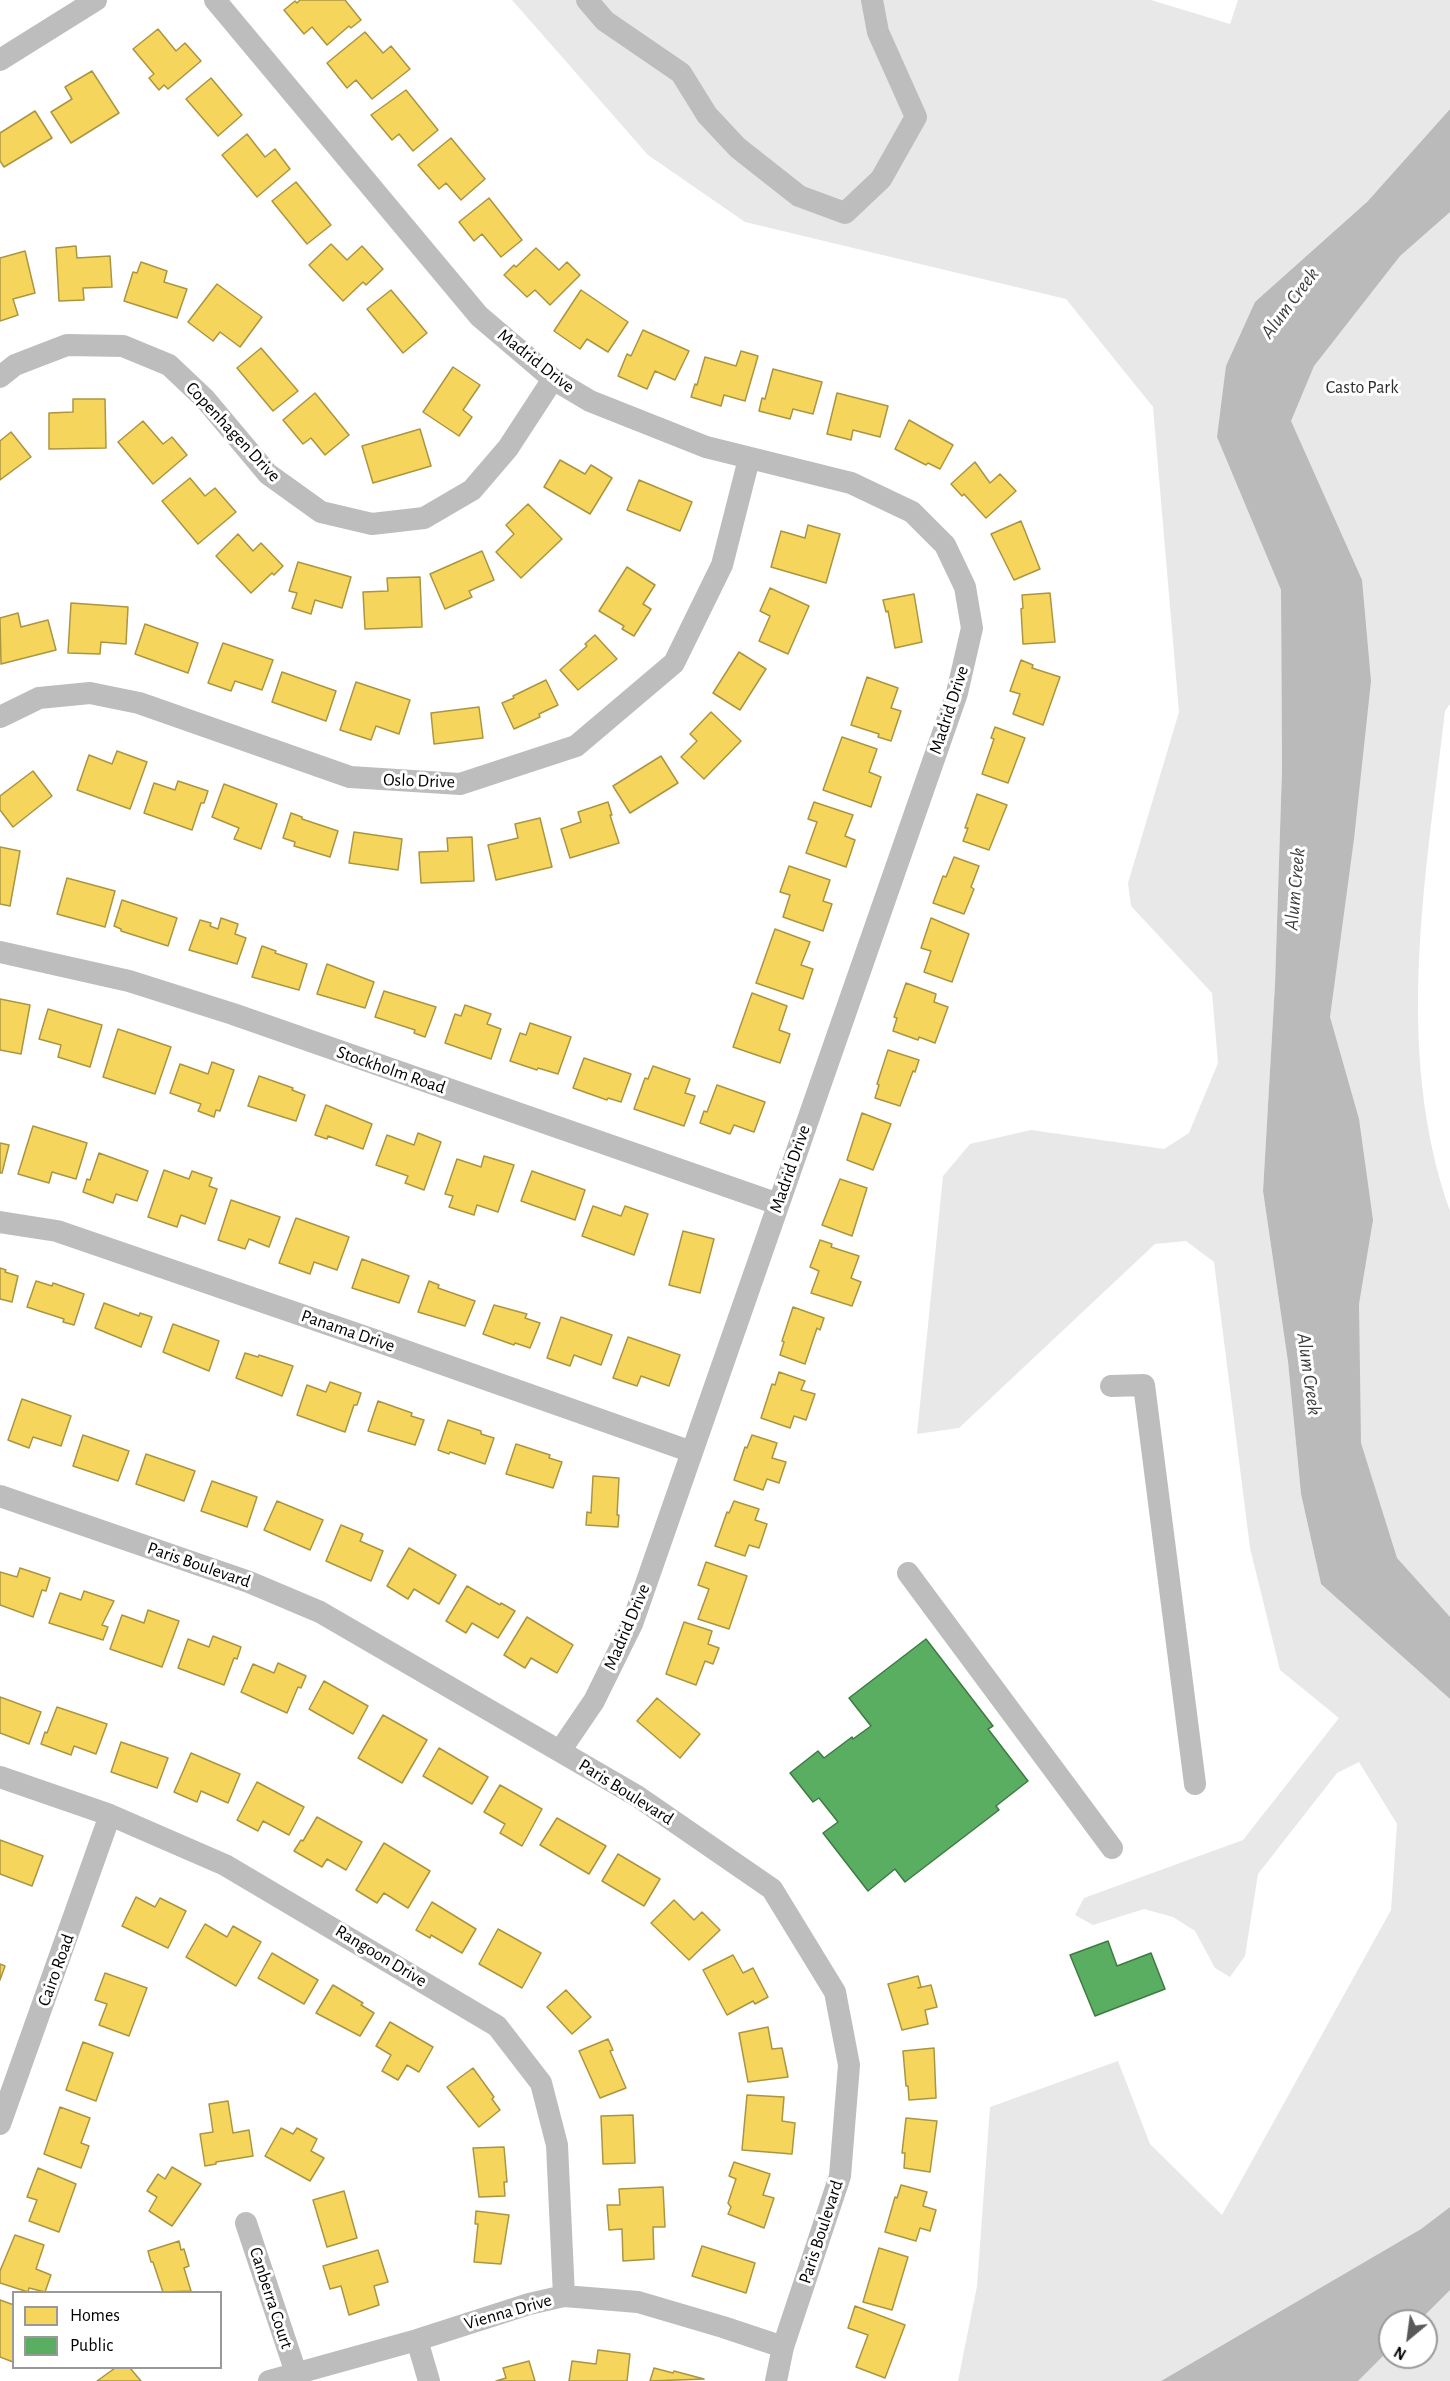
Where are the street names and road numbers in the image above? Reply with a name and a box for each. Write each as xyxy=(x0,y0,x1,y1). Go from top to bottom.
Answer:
street label: Madrid Drive xyxy=(493,324,579,398)
street label: Copenhagen Drive xyxy=(181,377,285,487)
street label: Madrid Drive xyxy=(925,663,973,757)
street label: Oslo Drive xyxy=(383,769,455,793)
street label: Stockholm Road xyxy=(334,1041,448,1099)
street label: Madrid Drive xyxy=(765,1122,815,1216)
street label: Panama Drive xyxy=(298,1305,398,1357)
street label: Paris Boulevard xyxy=(145,1537,253,1593)
street label: Madrid Drive xyxy=(599,1581,655,1673)
street label: Paris Boulevard xyxy=(575,1754,677,1830)
street label: Rangoon Drive xyxy=(331,1920,431,1992)
street label: Cairo Road xyxy=(33,1931,79,2009)
street label: Paris Boulevard xyxy=(794,2177,848,2287)
street label: Canberra Court xyxy=(244,2245,298,2351)
street label: Vienna Drive xyxy=(462,2289,554,2335)

